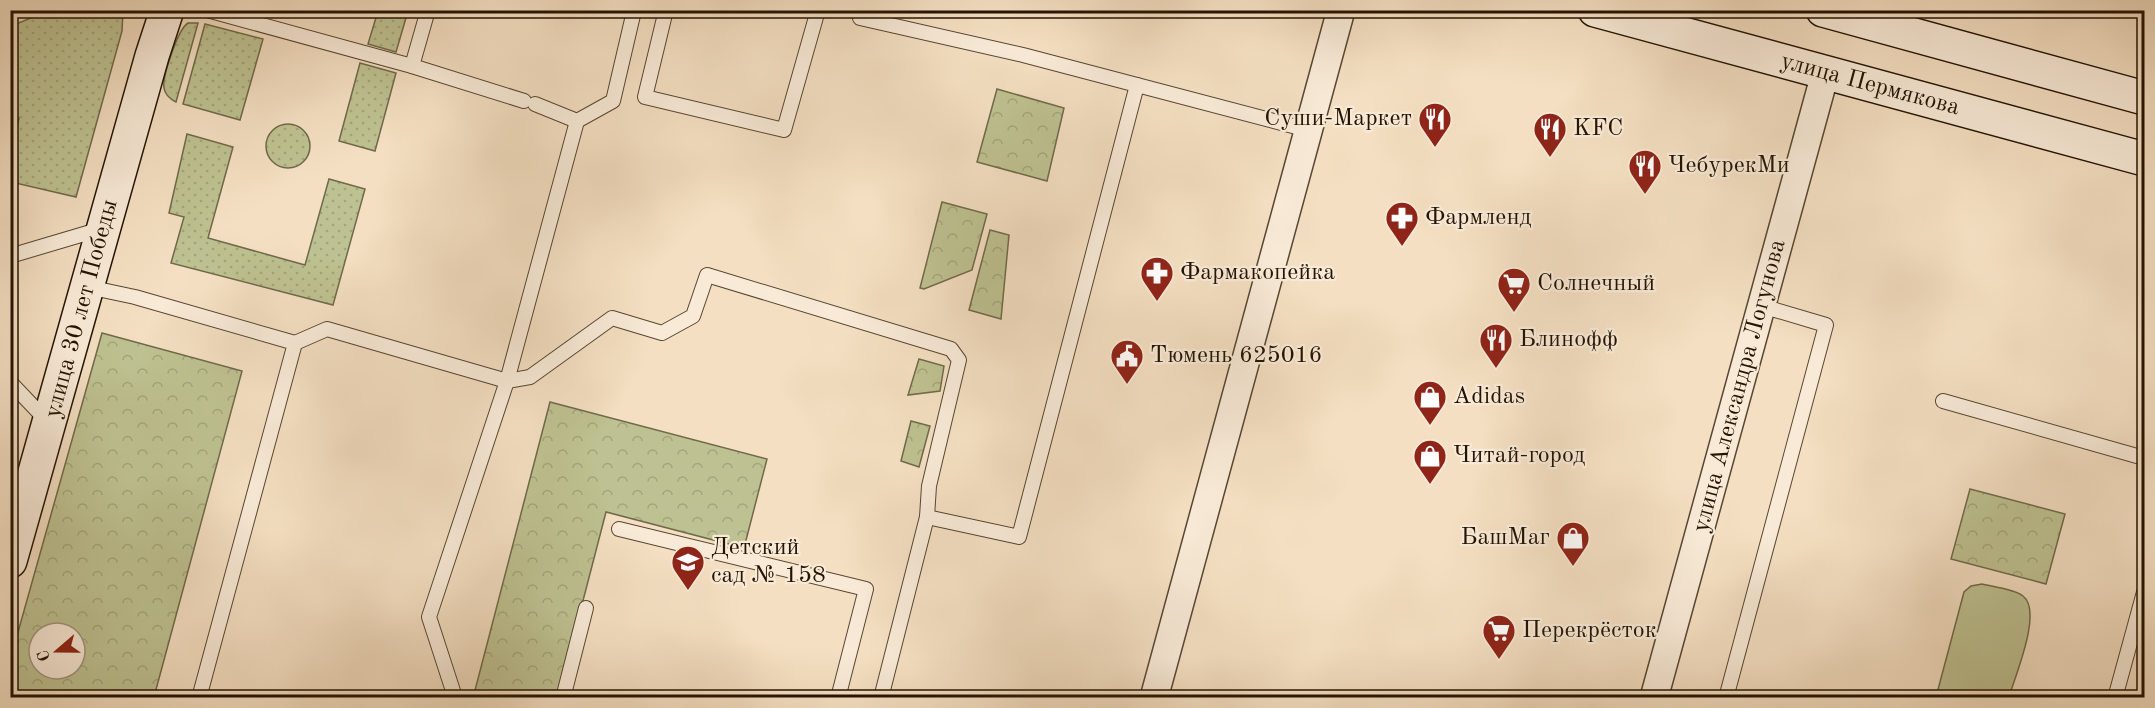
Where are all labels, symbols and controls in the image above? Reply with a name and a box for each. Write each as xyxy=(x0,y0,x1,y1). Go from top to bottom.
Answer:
street label: улица Пермякова xyxy=(1778,50,1962,120)
restaurant icon: Суши-Маркет xyxy=(1417,101,1453,148)
place label: Суши-Маркет xyxy=(1264,107,1412,131)
restaurant icon: KFC xyxy=(1532,111,1568,158)
place label: KFC xyxy=(1573,117,1623,141)
restaurant icon: ЧебурекМи xyxy=(1627,148,1663,195)
place label: ЧебурекМи xyxy=(1668,154,1790,178)
street label: улица 30 лет Победы xyxy=(41,197,123,421)
pharmacy icon: Фармленд xyxy=(1384,200,1420,247)
place label: Фармленд xyxy=(1425,206,1532,230)
street label: улица Александра Логунова xyxy=(1689,237,1791,535)
pharmacy icon: Фармакопейка xyxy=(1139,255,1175,302)
place label: Фармакопейка xyxy=(1180,261,1335,285)
supermarket icon: Солнечный xyxy=(1496,266,1532,313)
place label: Солнечный xyxy=(1537,272,1655,296)
restaurant icon: Блинофф xyxy=(1478,322,1514,369)
place label: Блинофф xyxy=(1519,328,1618,352)
public building icon: Тюмень 625016 xyxy=(1109,338,1145,385)
place label: Тюмень 625016 xyxy=(1150,344,1323,368)
shop icon: Adidas xyxy=(1412,379,1448,426)
place label: Adidas xyxy=(1453,385,1525,409)
shop icon: Читай-город xyxy=(1412,438,1448,485)
place label: Читай-город xyxy=(1453,444,1585,468)
shop icon: БашМаг xyxy=(1555,520,1591,567)
place label: БашМаг xyxy=(1460,526,1550,550)
place label: Детский сад № 158 xyxy=(711,536,826,588)
school or university icon: Детский сад № 158 xyxy=(670,544,706,591)
supermarket icon: Перекрёсток xyxy=(1481,613,1517,660)
place label: Перекрёсток xyxy=(1522,619,1657,643)
north arrow xyxy=(27,621,87,681)
text: С xyxy=(35,648,54,663)

